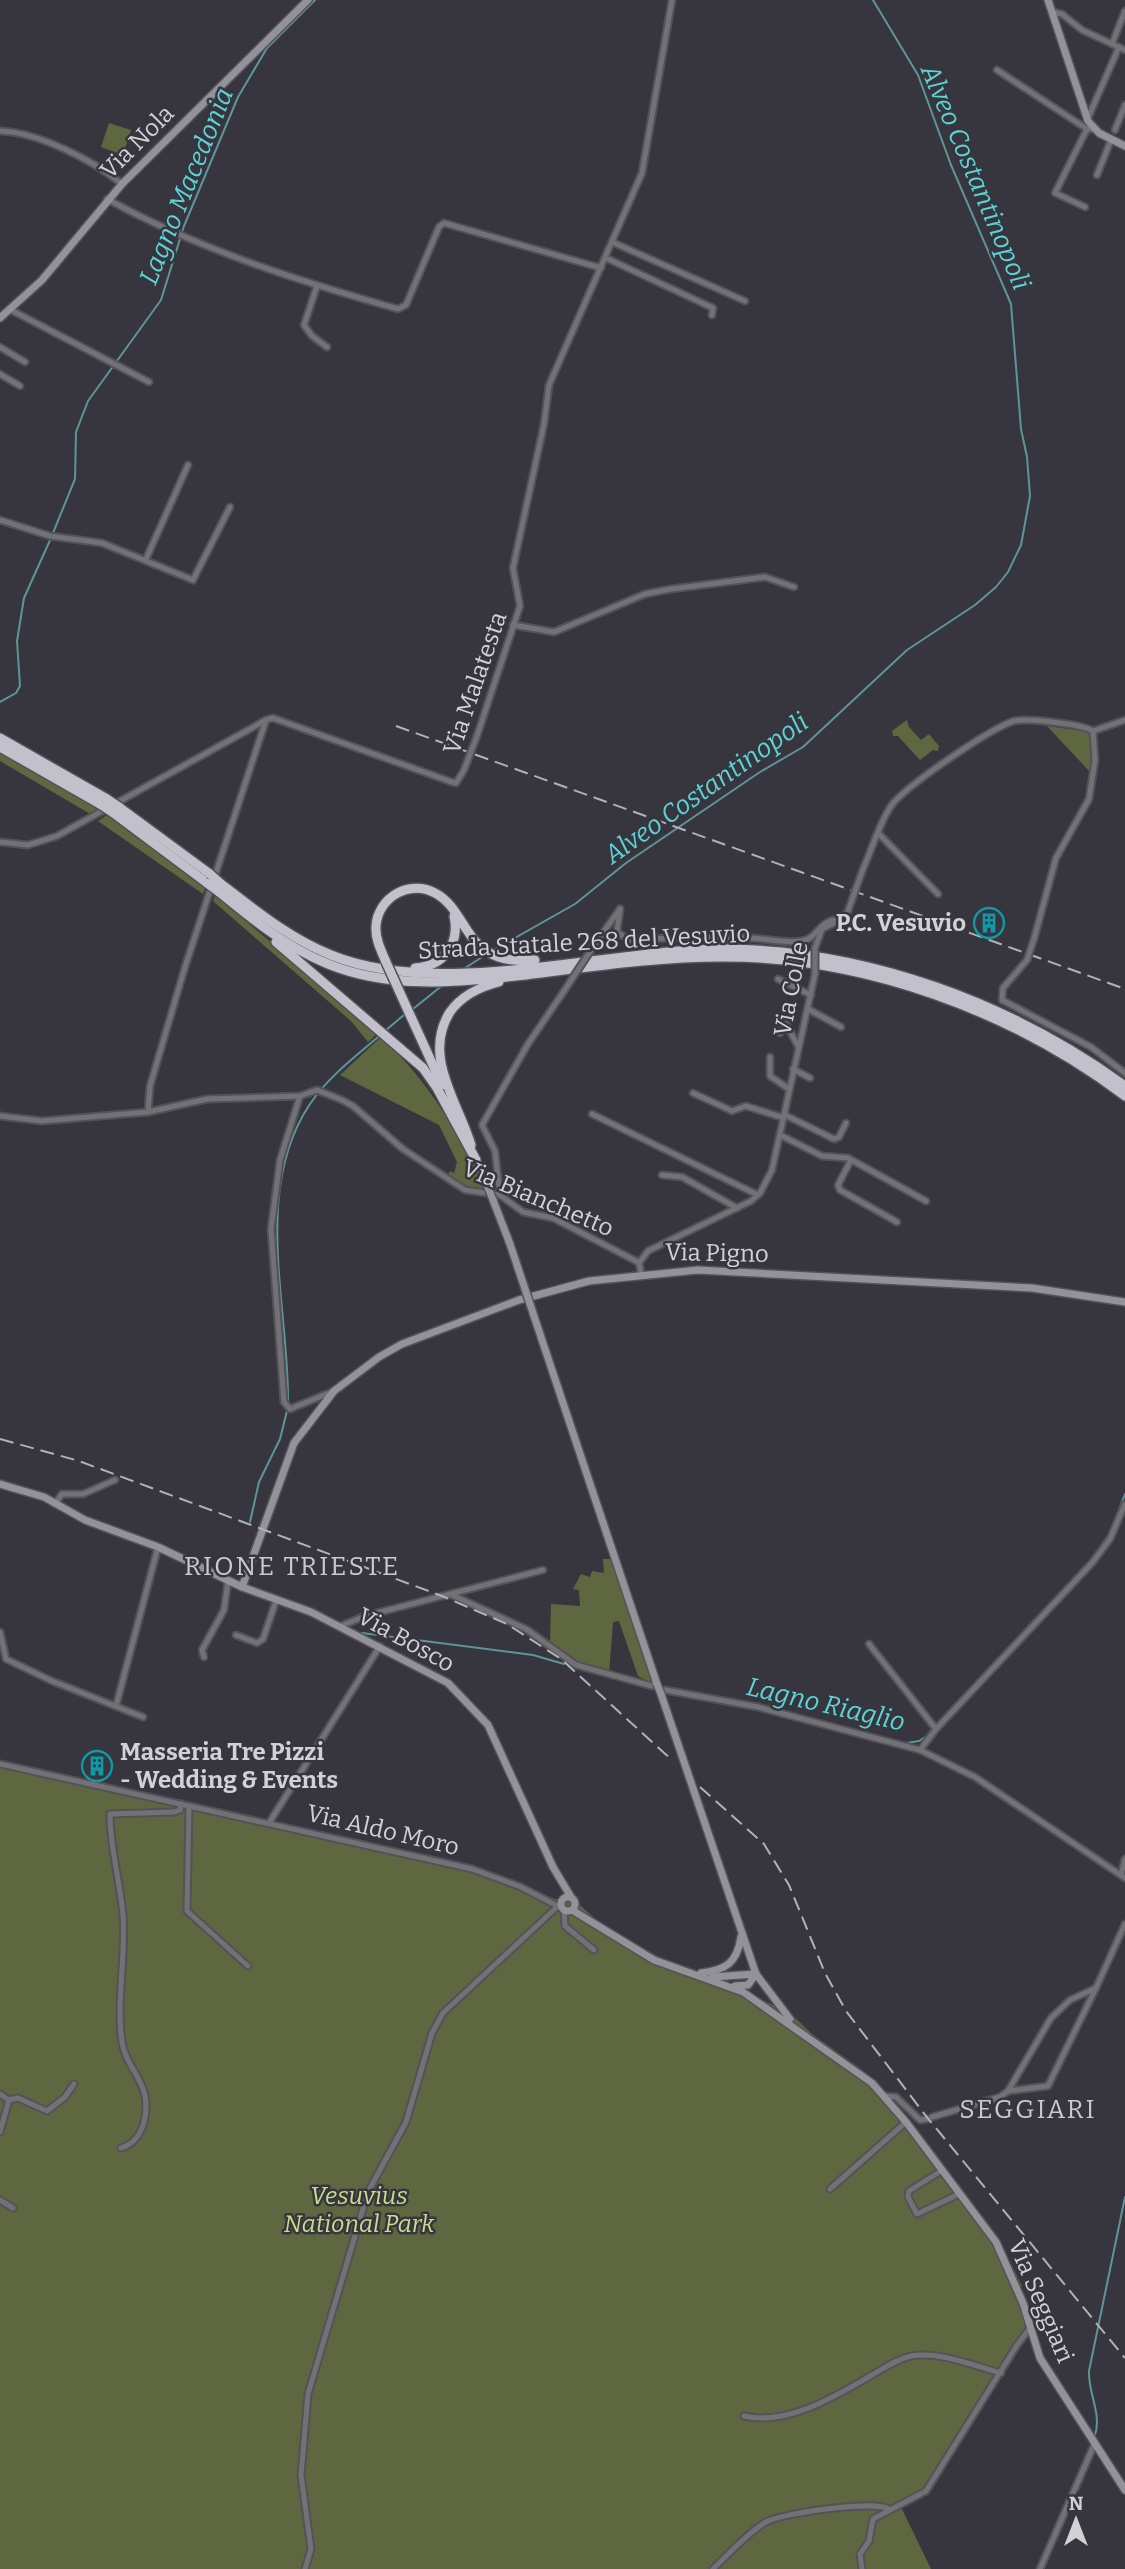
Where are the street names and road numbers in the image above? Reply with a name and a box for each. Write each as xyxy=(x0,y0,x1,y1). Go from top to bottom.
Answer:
street label: Via Nola xyxy=(94,99,180,185)
street label: Via Malatesta xyxy=(438,608,512,758)
street label: Strada Statale 268 del Vesuvio xyxy=(417,919,751,965)
street label: Via Colle xyxy=(768,939,814,1039)
street label: Via Bianchetto xyxy=(458,1154,618,1242)
street label: Via Pigno xyxy=(665,1238,769,1268)
street label: Via Bosco xyxy=(353,1602,459,1678)
street label: Via Aldo Moro xyxy=(304,1799,462,1861)
street label: Via Seggiari xyxy=(1002,2235,1080,2367)

